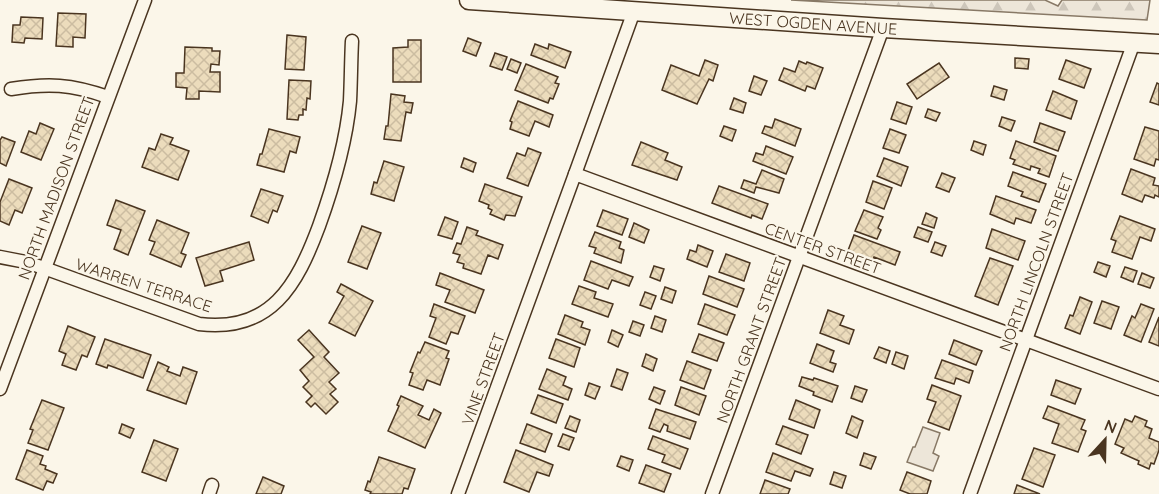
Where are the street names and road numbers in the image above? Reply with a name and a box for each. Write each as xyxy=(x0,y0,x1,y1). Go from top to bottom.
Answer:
street label: WEST OGDEN AVENUE xyxy=(729,8,898,39)
street label: NORTH MADISON STREET xyxy=(14,93,99,282)
street label: NORTH LINCOLN STREET xyxy=(994,170,1078,354)
street label: CENTER STREET xyxy=(762,218,884,278)
street label: WARREN TERRACE xyxy=(73,254,215,316)
street label: NORTH GRANT STREET xyxy=(712,254,790,426)
street label: VINE STREET xyxy=(457,330,509,428)

